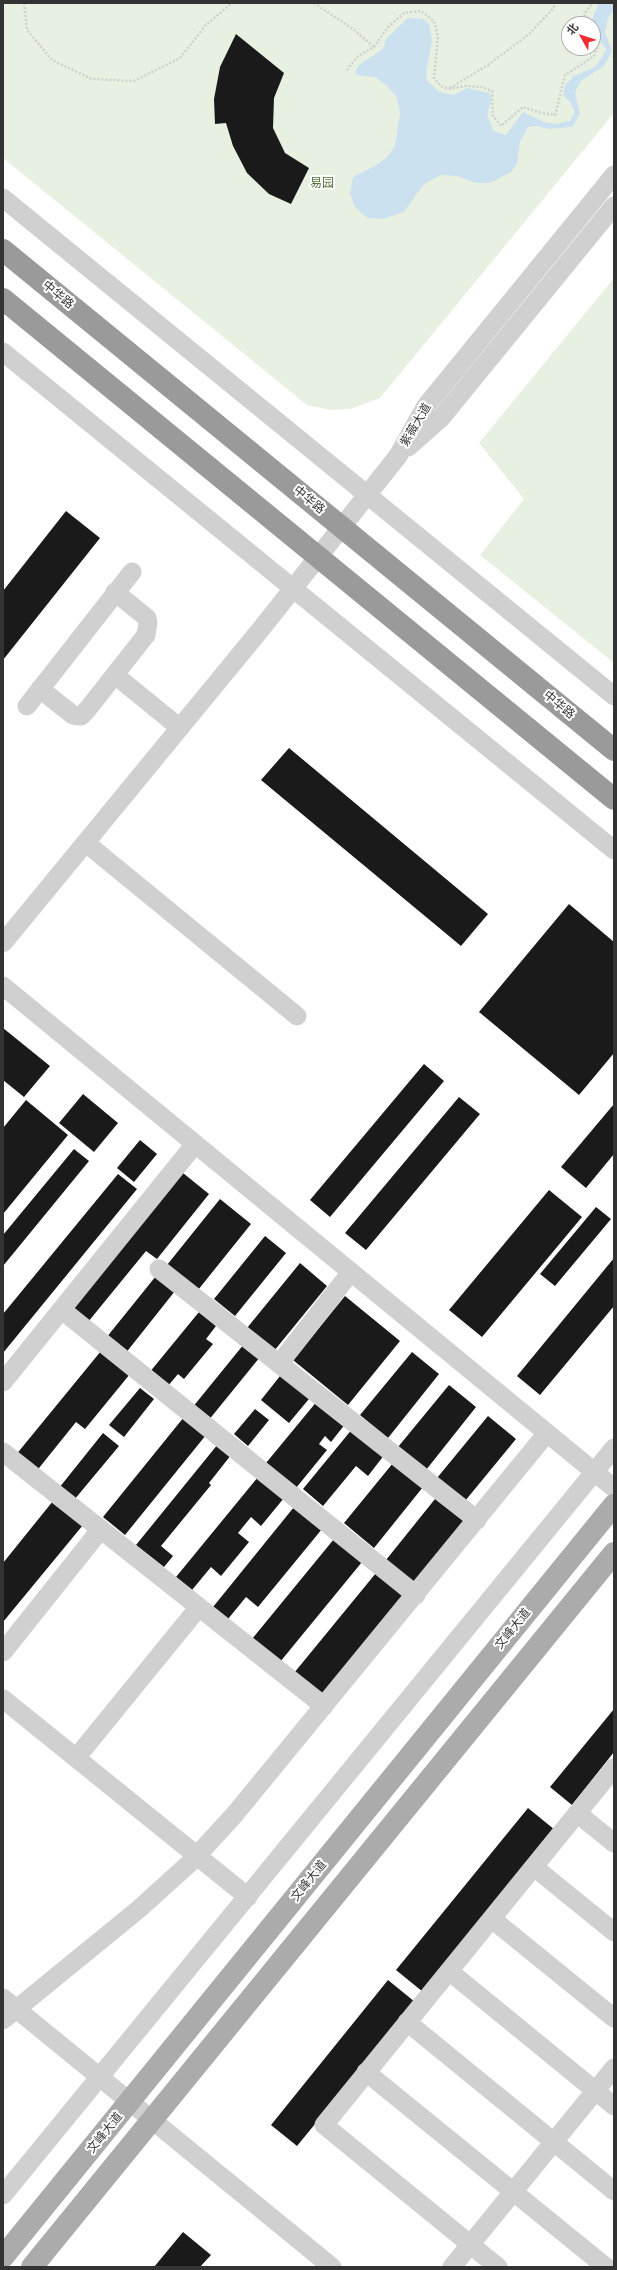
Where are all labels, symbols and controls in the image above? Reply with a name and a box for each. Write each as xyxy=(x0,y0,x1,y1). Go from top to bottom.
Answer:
north arrow xyxy=(561,16,601,56)
text: 北 xyxy=(563,20,581,38)
park label: 易园 xyxy=(310,177,334,191)
street label: 中华路 xyxy=(39,278,77,312)
street label: 紫薇大道 xyxy=(397,401,435,449)
street label: 中华路 xyxy=(290,483,328,517)
street label: 中华路 xyxy=(540,688,578,722)
street label: 文峰大道 xyxy=(492,1606,534,1652)
street label: 文峰大道 xyxy=(288,1858,330,1904)
street label: 文峰大道 xyxy=(84,2110,126,2156)

